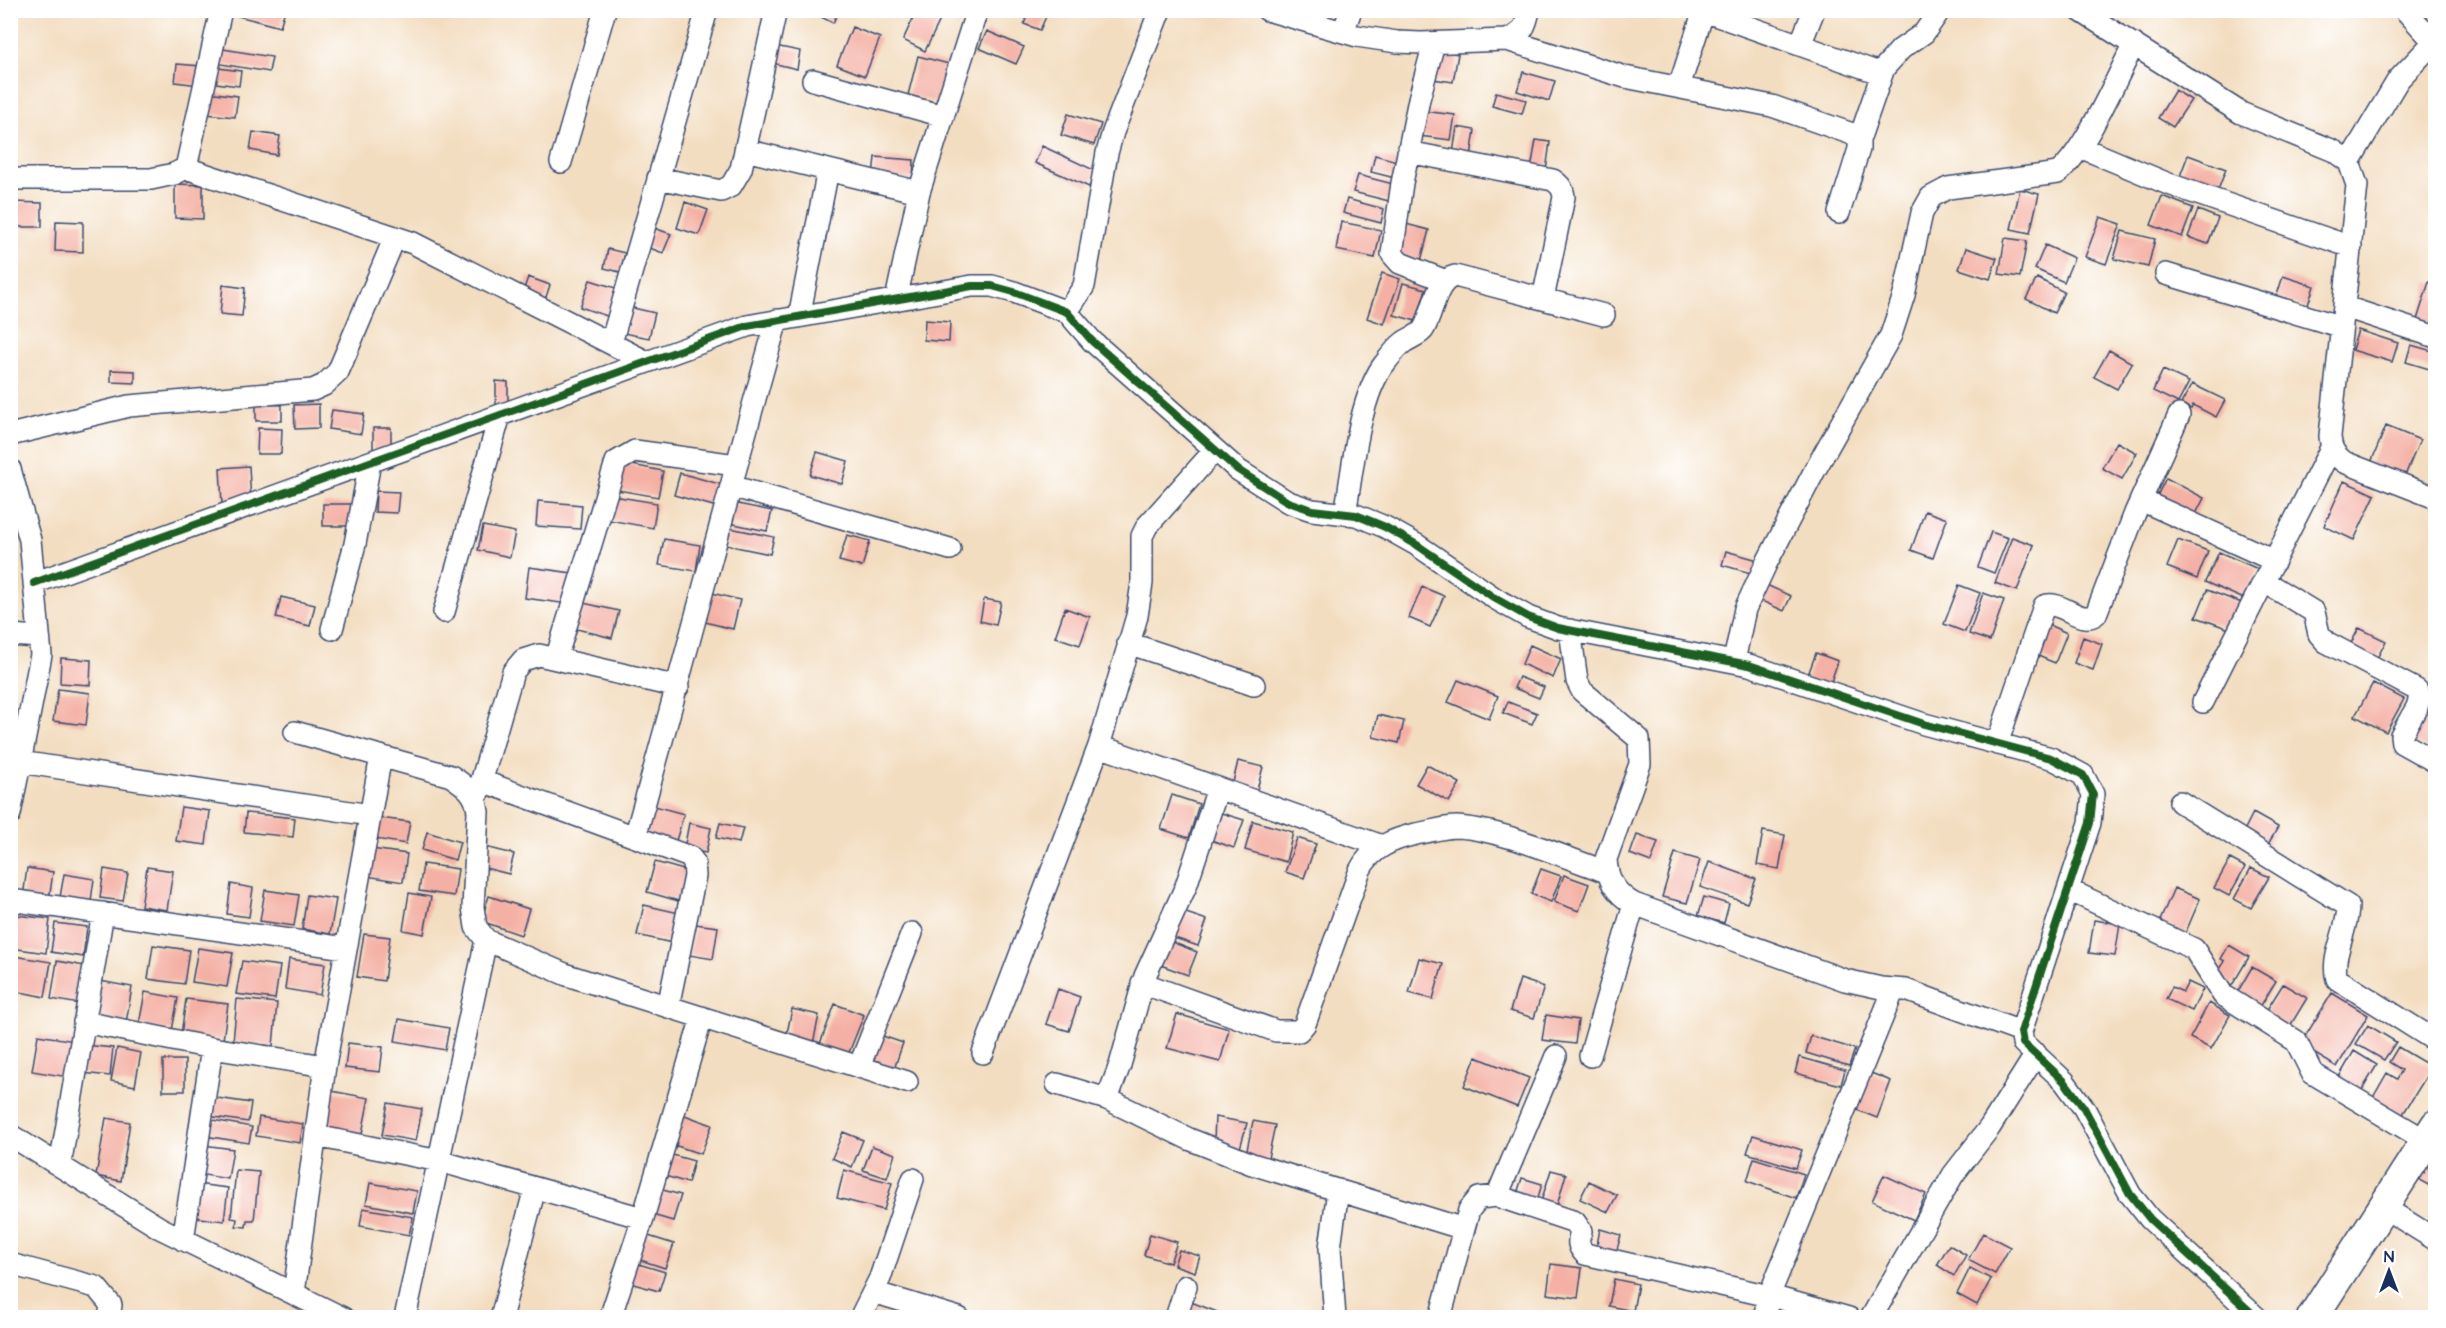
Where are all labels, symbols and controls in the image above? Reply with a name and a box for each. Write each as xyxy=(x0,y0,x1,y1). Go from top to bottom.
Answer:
north arrow xyxy=(2359,1241,2419,1301)
text: N xyxy=(2384,1246,2394,1268)

